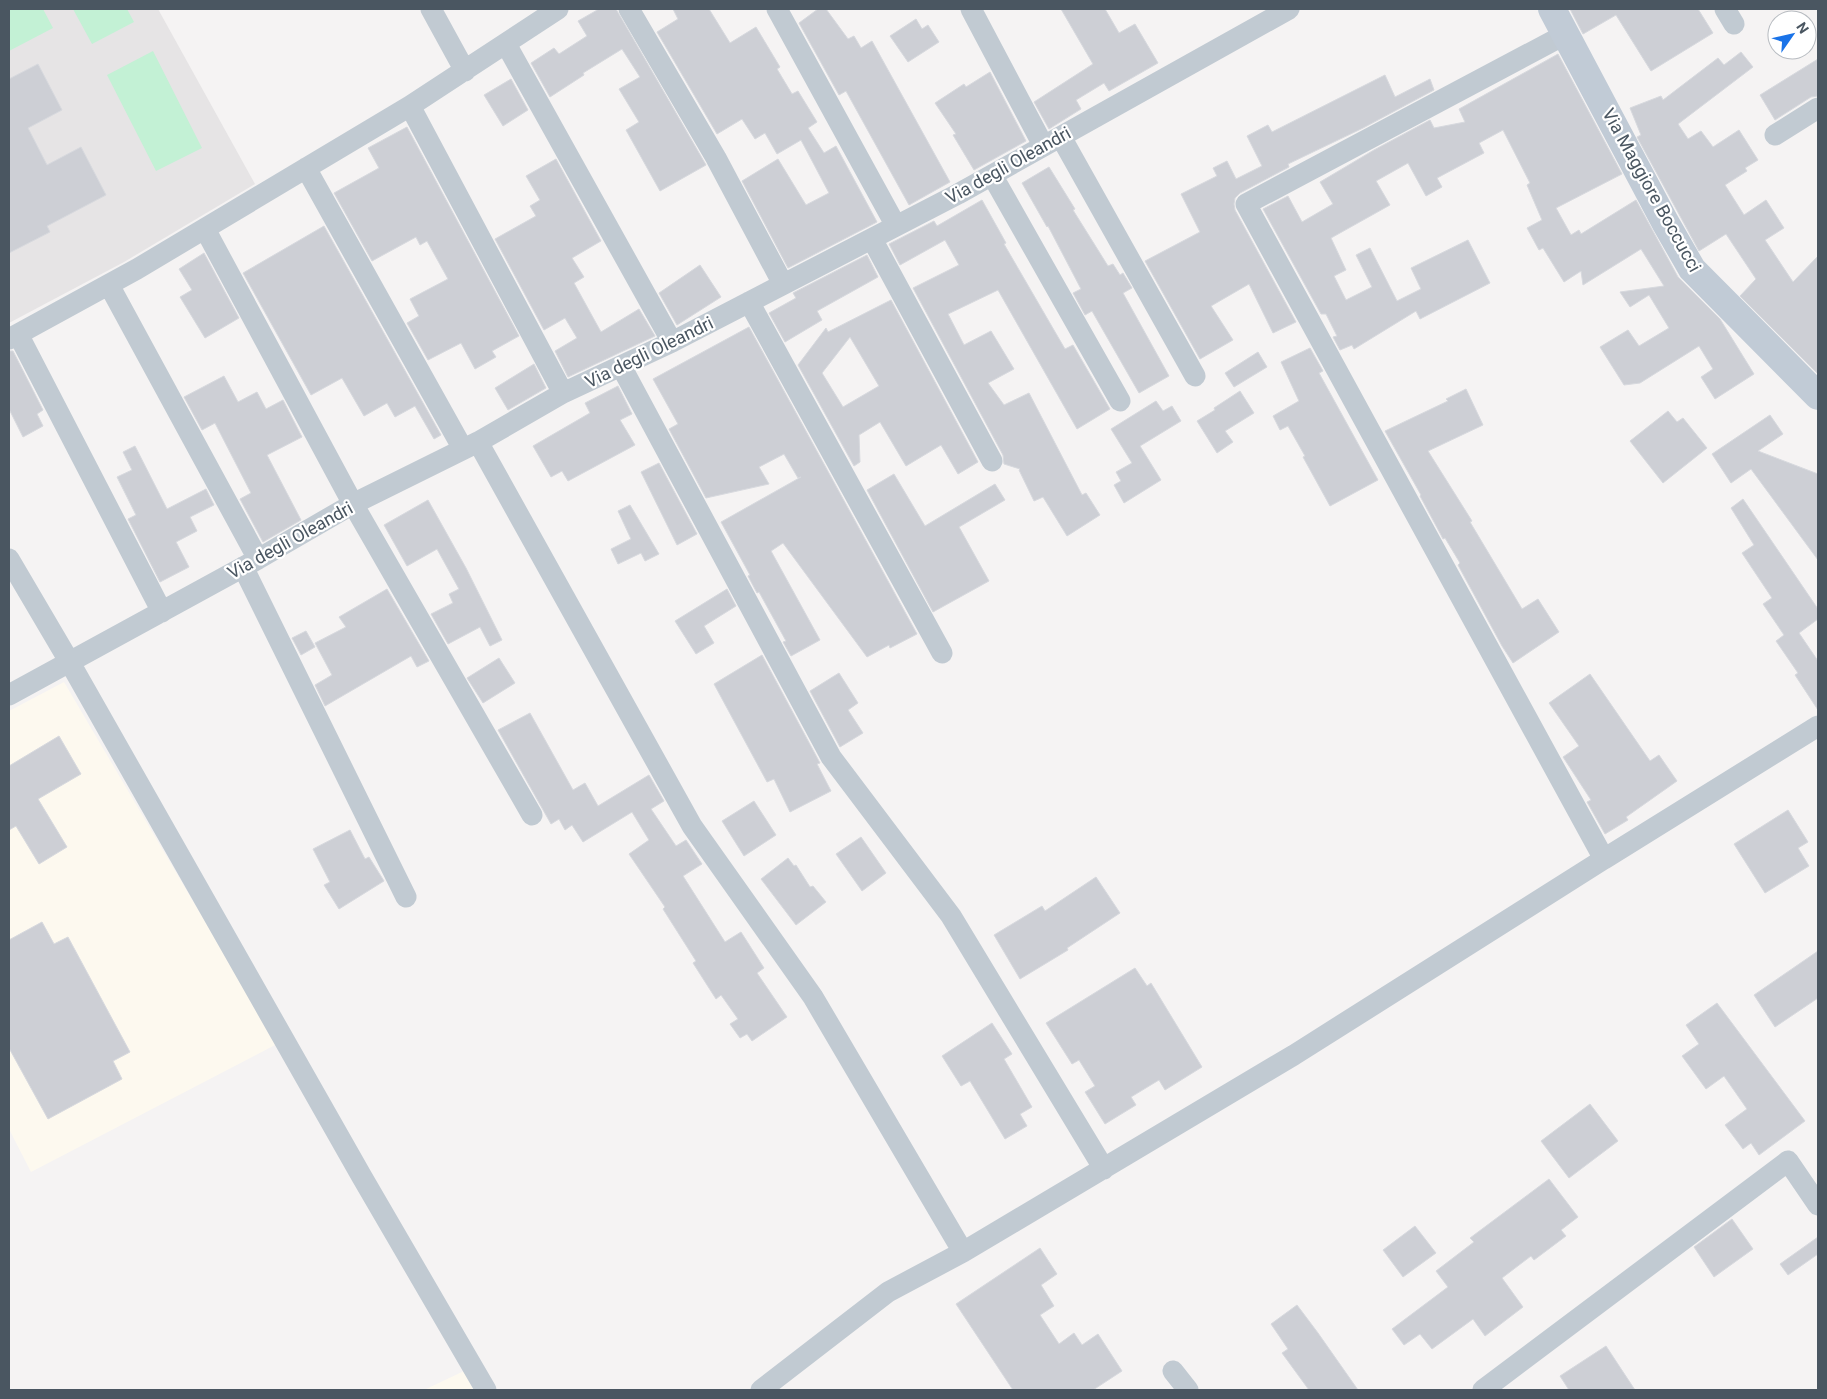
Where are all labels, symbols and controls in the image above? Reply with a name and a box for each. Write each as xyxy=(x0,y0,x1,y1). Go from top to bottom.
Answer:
north arrow xyxy=(1767,10,1817,60)
text: N xyxy=(1793,19,1812,36)
street label: Via Maggiore Boccucci xyxy=(1598,104,1706,276)
street label: Via degli Oleandri xyxy=(942,122,1074,208)
street label: Via degli Oleandri xyxy=(582,312,716,392)
street label: Via degli Oleandri xyxy=(224,497,356,583)

